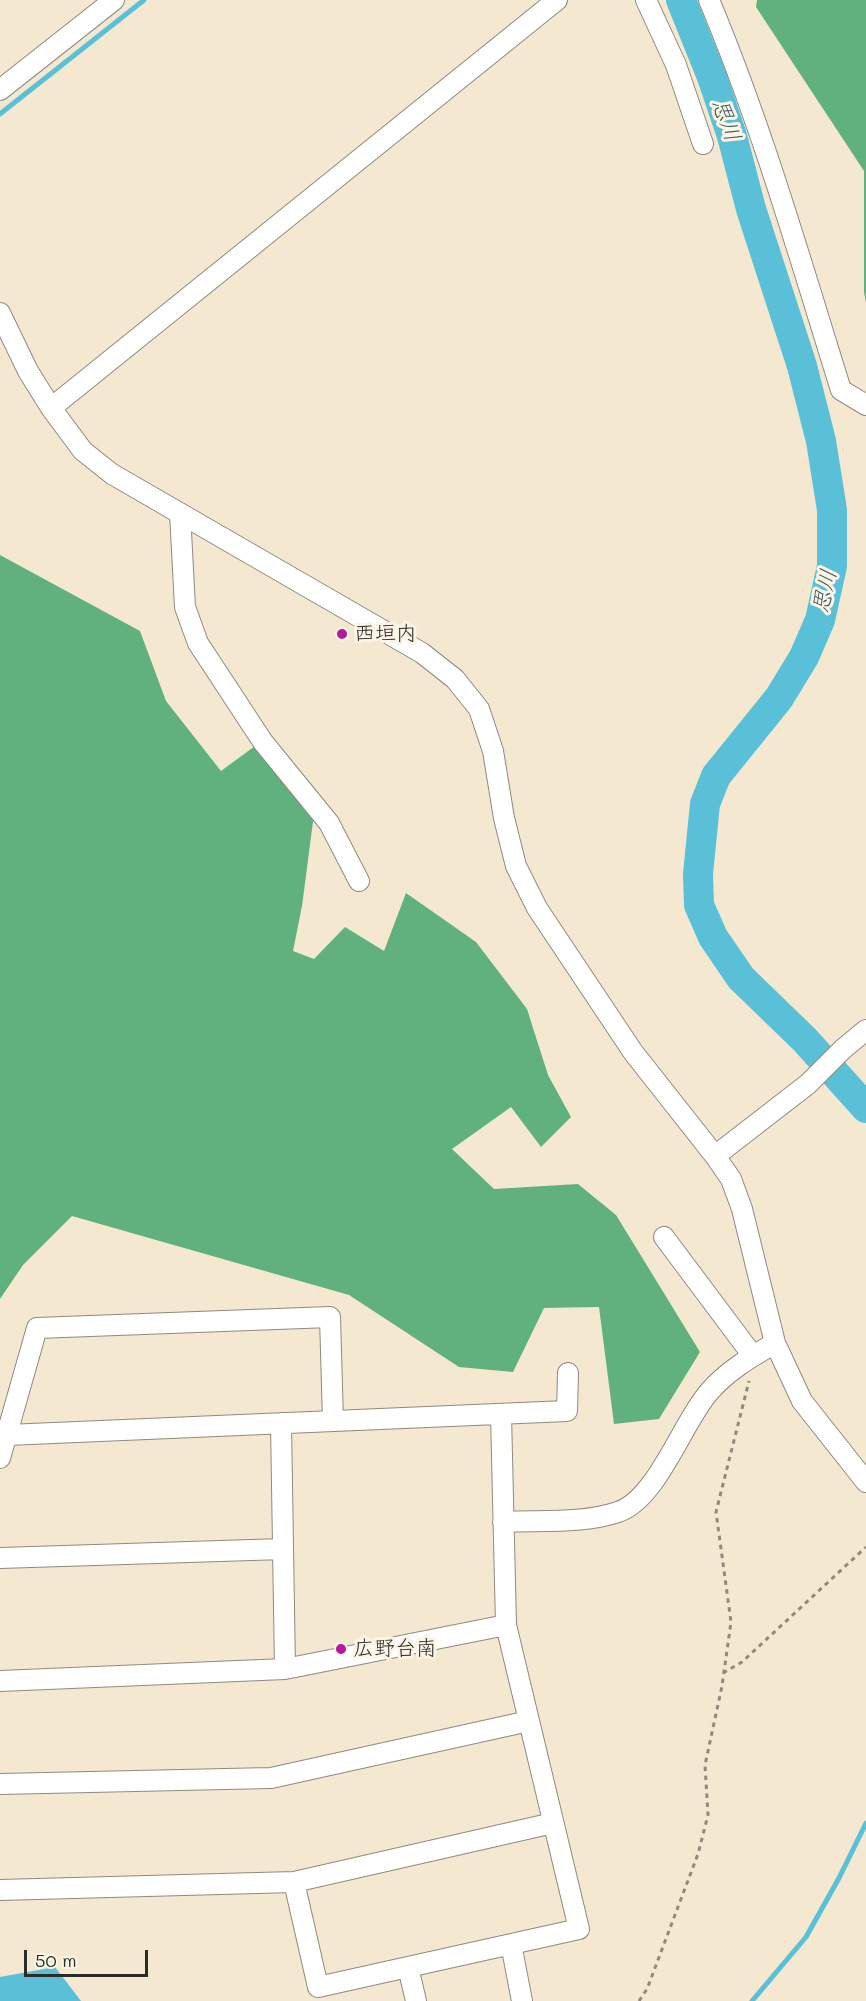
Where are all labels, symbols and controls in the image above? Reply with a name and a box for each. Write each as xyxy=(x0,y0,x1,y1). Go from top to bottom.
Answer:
water label: 思川 xyxy=(706,95,746,145)
water label: 思川 xyxy=(808,567,842,615)
place label: 西垣内 xyxy=(354,621,417,647)
marker: 西垣内 xyxy=(335,627,349,641)
place label: 広野台南 xyxy=(353,1636,437,1662)
marker: 広野台南 xyxy=(334,1642,348,1656)
scale bar xyxy=(27,1938,152,1976)
text: 50 m xyxy=(35,1948,77,1972)

